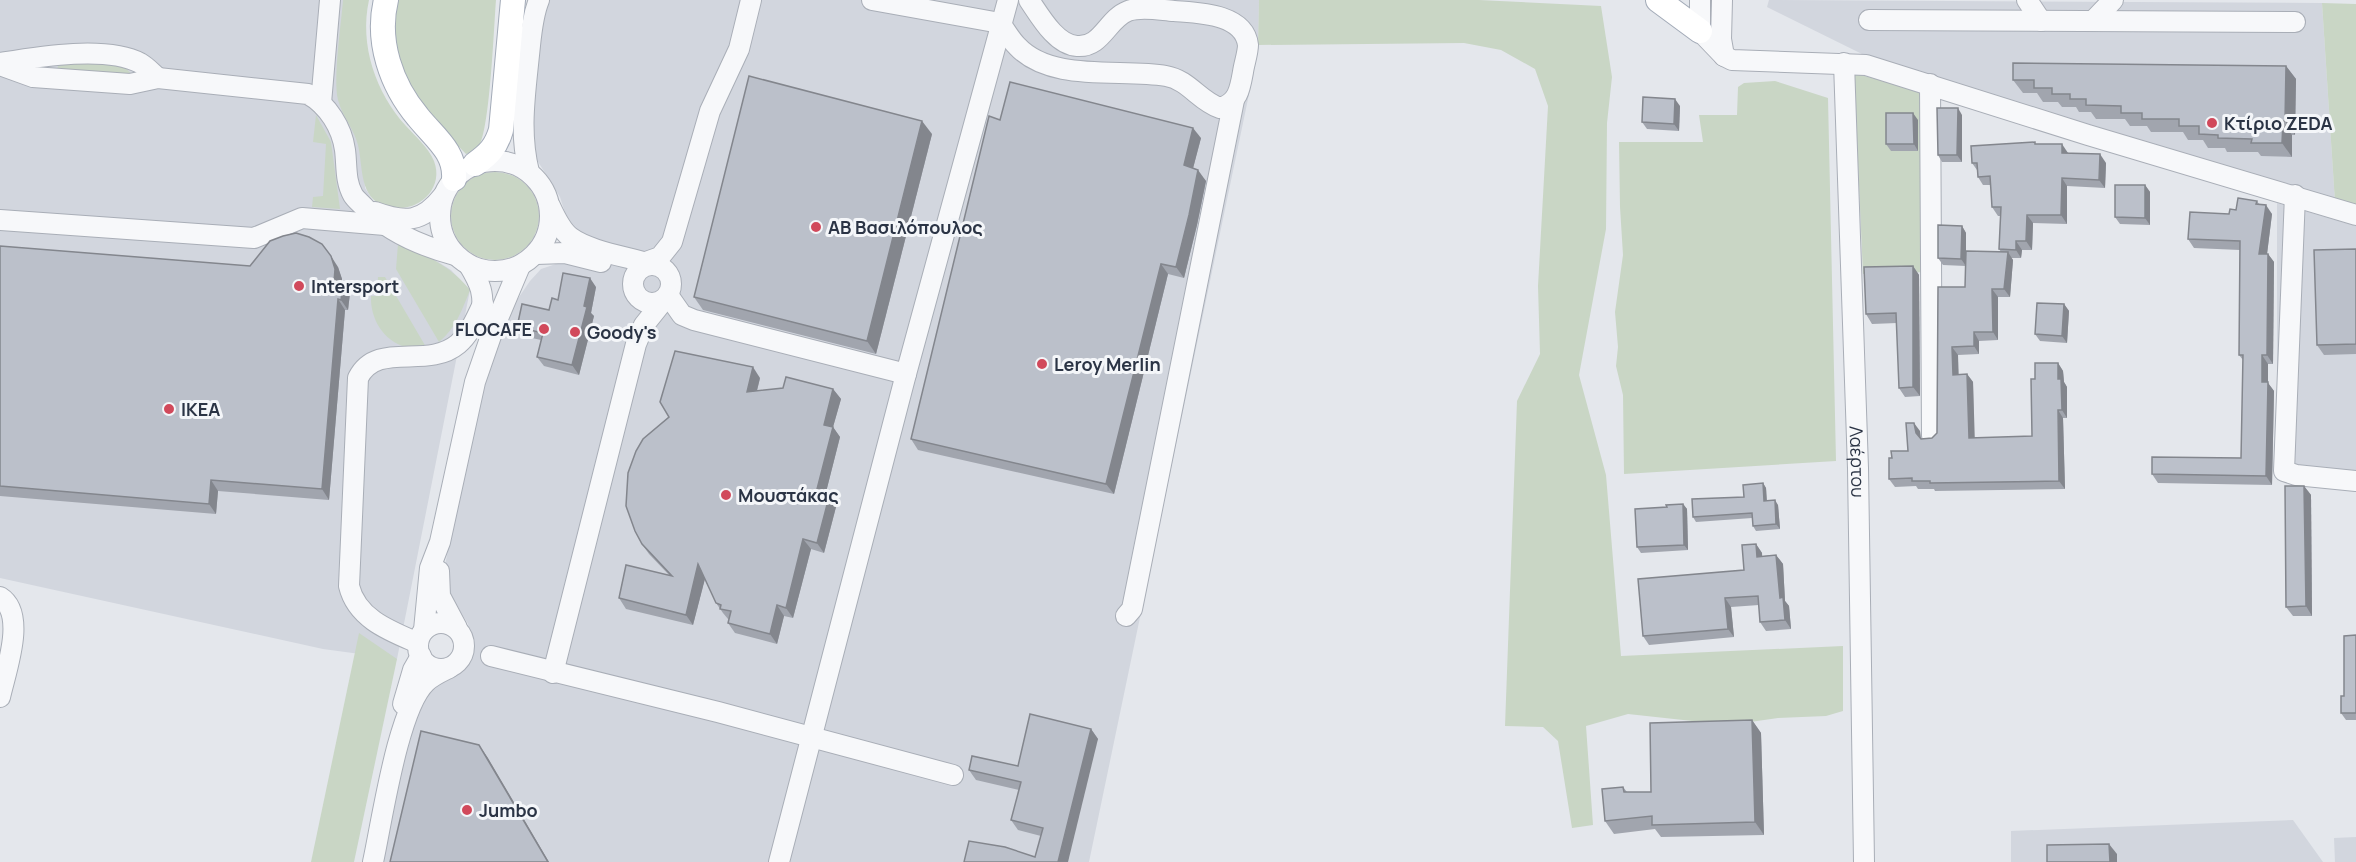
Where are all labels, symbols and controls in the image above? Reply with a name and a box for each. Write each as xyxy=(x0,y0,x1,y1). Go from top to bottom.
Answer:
place label: Κτίριο ZEDA xyxy=(2224,111,2333,135)
marker: Κτίριο ZEDA xyxy=(2205,116,2219,130)
place label: ΑΒ Βασιλόπουλος xyxy=(828,215,983,239)
marker: ΑΒ Βασιλόπουλος xyxy=(809,220,823,234)
place label: Intersport xyxy=(311,274,399,298)
marker: Intersport xyxy=(292,279,306,293)
place label: FLOCAFE xyxy=(455,317,532,341)
place label: Goody's xyxy=(587,320,657,344)
marker: FLOCAFE xyxy=(537,322,551,336)
marker: Goody's xyxy=(568,325,582,339)
place label: Leroy Merlin xyxy=(1054,352,1161,376)
marker: Leroy Merlin xyxy=(1035,357,1049,371)
place label: ΙΚΕΑ xyxy=(181,397,220,421)
marker: ΙΚΕΑ xyxy=(162,402,176,416)
street label: Λαέρτου xyxy=(1845,426,1870,498)
place label: Μουστάκας xyxy=(738,483,839,507)
marker: Μουστάκας xyxy=(719,488,733,502)
place label: Jumbo xyxy=(479,798,538,822)
marker: Jumbo xyxy=(460,803,474,817)

